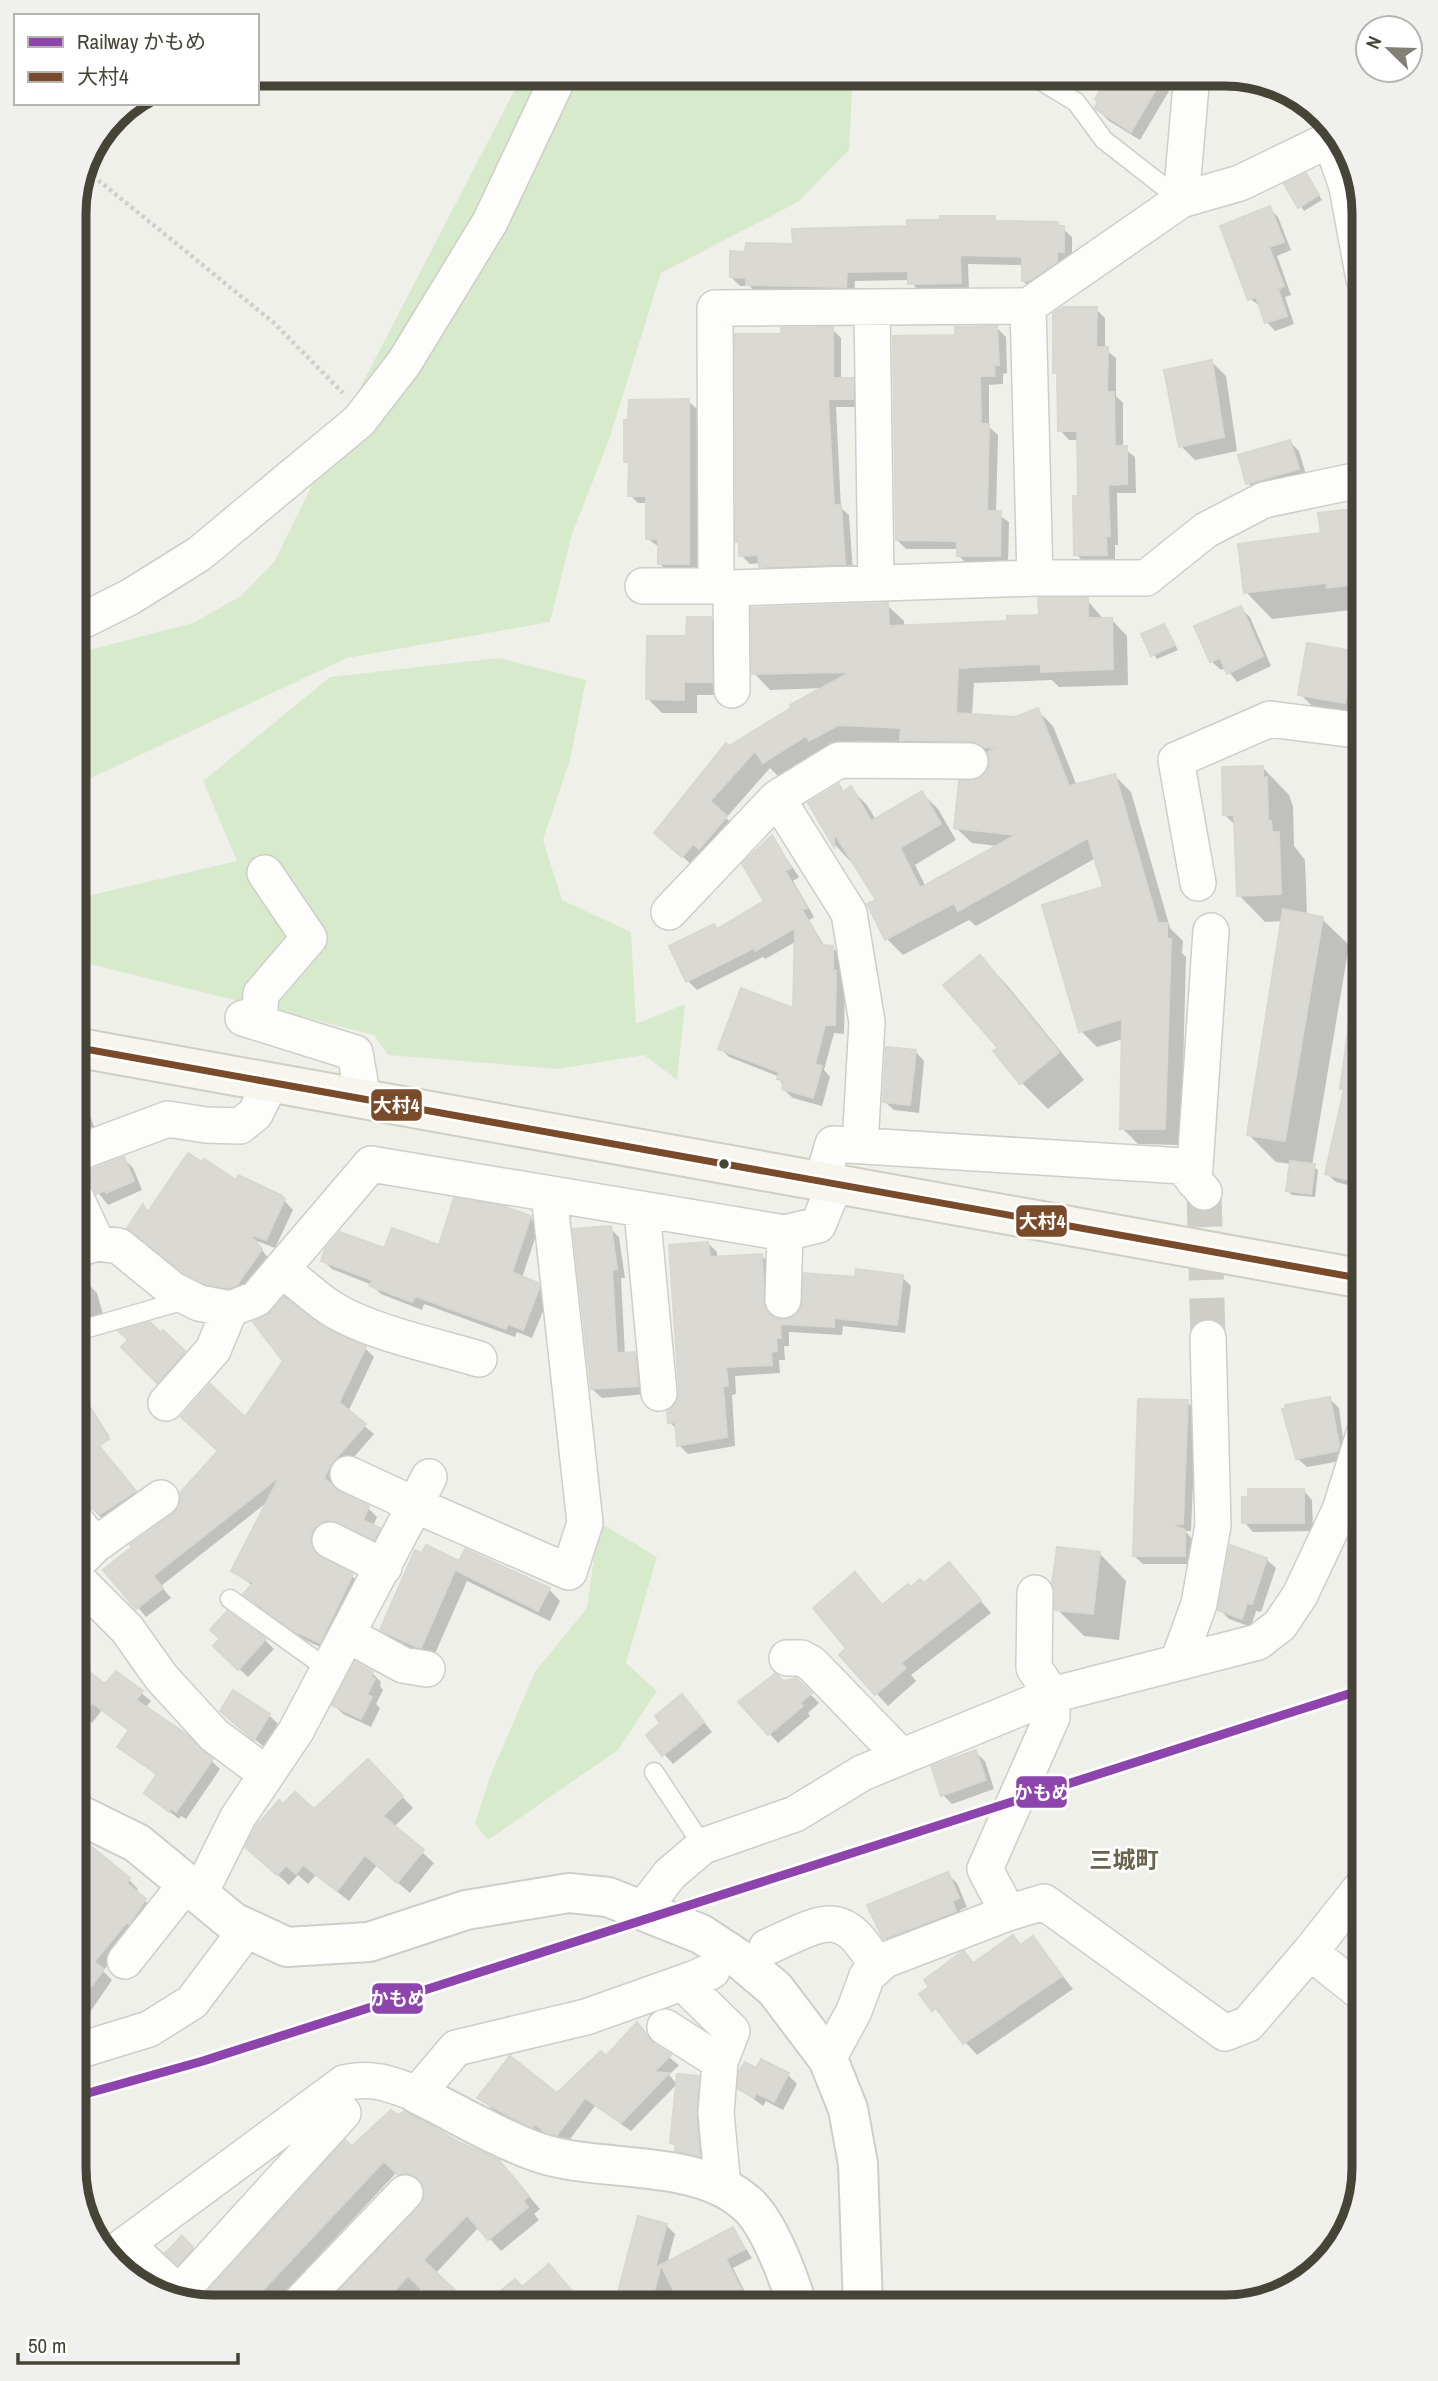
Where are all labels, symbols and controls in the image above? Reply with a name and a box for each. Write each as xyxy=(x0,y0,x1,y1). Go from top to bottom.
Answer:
legend xyxy=(14,14,259,105)
north arrow xyxy=(1354,14,1424,84)
text: Railway かもめ xyxy=(77,27,206,56)
text: N xyxy=(1359,32,1388,53)
text: 大村4 xyxy=(77,62,129,91)
line badge: 大村4 xyxy=(370,1088,423,1122)
text: 大村4 xyxy=(373,1092,420,1118)
unlabelled marker xyxy=(717,1157,731,1171)
line badge: 大村4 xyxy=(1015,1204,1068,1238)
text: 大村4 xyxy=(1019,1208,1066,1234)
line badge: かもめ xyxy=(1015,1775,1068,1809)
text: かもめ xyxy=(1013,1779,1071,1805)
district label: 三城町 xyxy=(1090,1844,1159,1875)
line badge: かもめ xyxy=(371,1982,424,2015)
text: かもめ xyxy=(369,1985,427,2011)
scale bar xyxy=(18,2322,238,2366)
text: 50 m xyxy=(28,2331,66,2360)

